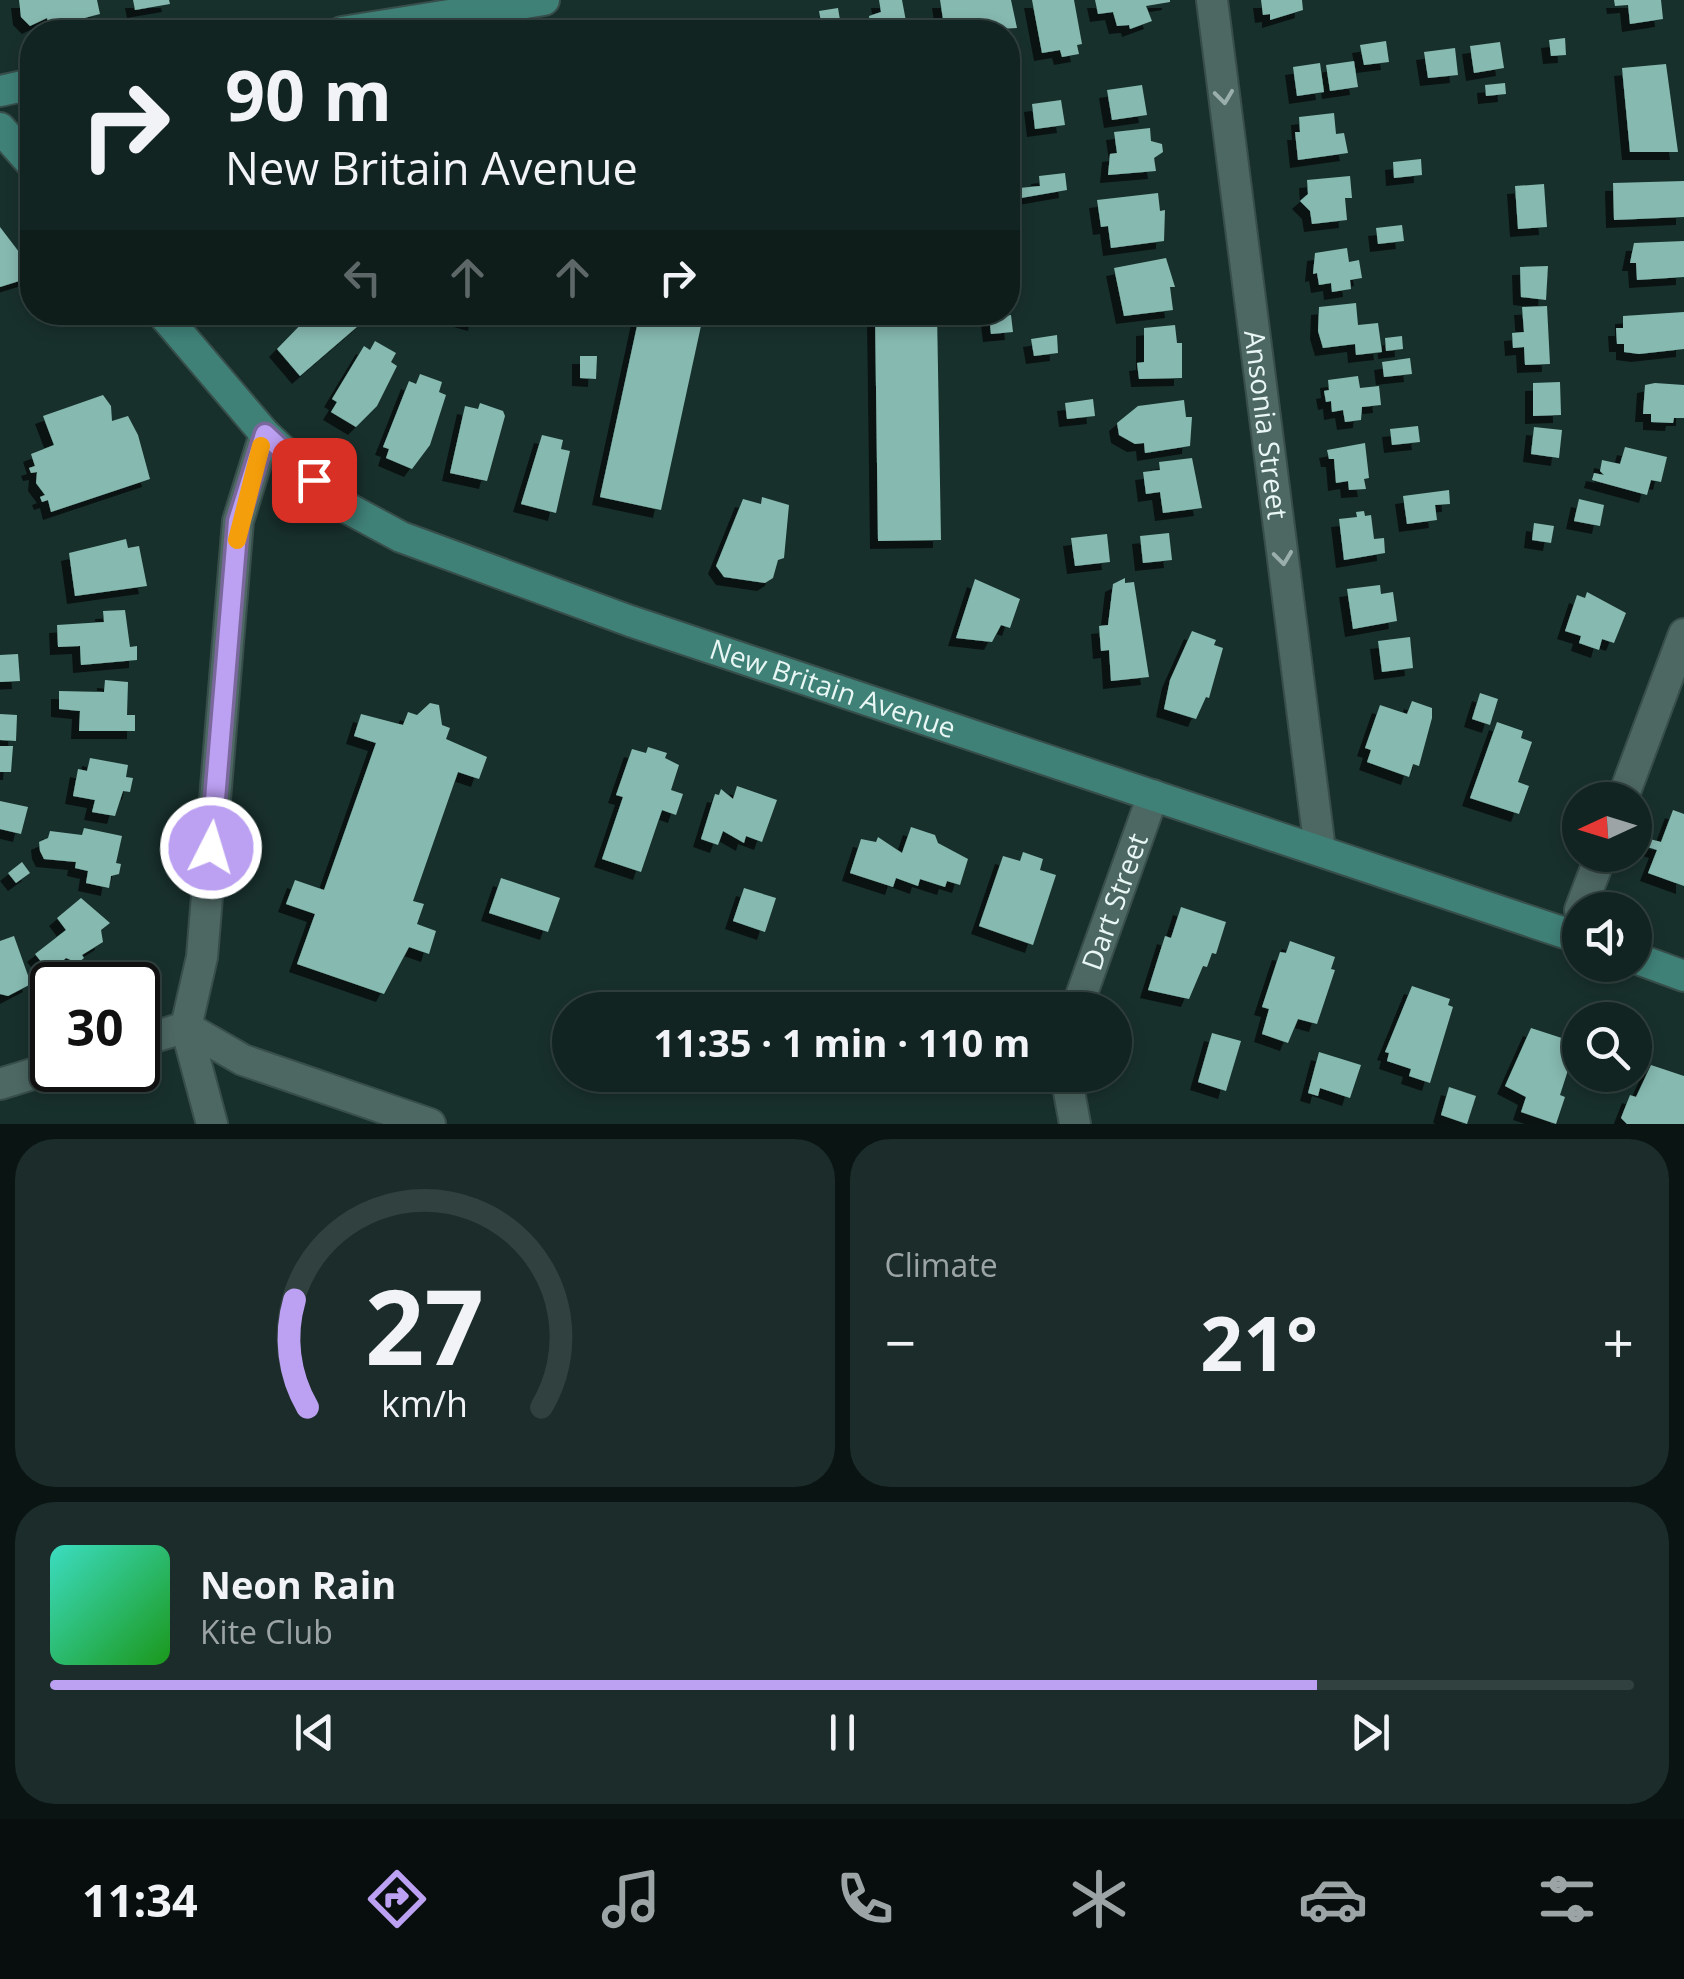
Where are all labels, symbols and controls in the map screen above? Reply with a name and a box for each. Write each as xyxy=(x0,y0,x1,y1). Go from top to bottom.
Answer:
text: 90 m xyxy=(225,46,392,142)
icon: right xyxy=(60,60,190,190)
one-way arrow xyxy=(1213,89,1234,105)
text: New Britain Avenue xyxy=(225,137,638,198)
icon: left xyxy=(335,250,390,305)
icon: ahead xyxy=(440,250,495,305)
icon: ahead xyxy=(545,250,600,305)
icon: right xyxy=(650,250,705,305)
street label: Ansonia Street xyxy=(1236,328,1298,521)
pin xyxy=(272,438,357,523)
icon: arrive xyxy=(287,453,342,508)
one-way arrow xyxy=(1272,550,1293,566)
street label: New Britain Avenue xyxy=(705,629,961,746)
north arrow xyxy=(1562,782,1652,872)
map controls xyxy=(1562,782,1652,1092)
position arrow xyxy=(159,796,263,900)
street label: Dart Street xyxy=(1072,828,1156,975)
button: sound xyxy=(1562,892,1652,982)
speed limit sign: 30 xyxy=(30,962,160,1092)
button: search xyxy=(1562,1002,1652,1092)
text: 11:35 · 1 min · 110 m xyxy=(654,1016,1030,1068)
text: Climate xyxy=(885,1243,998,1286)
text: 27 xyxy=(365,1254,484,1395)
text: 21° xyxy=(1200,1291,1318,1393)
text: − xyxy=(885,1304,916,1379)
text: + xyxy=(1603,1304,1634,1379)
text: km/h xyxy=(381,1379,468,1427)
text: Neon Rain xyxy=(200,1558,396,1610)
text: Kite Club xyxy=(200,1610,333,1653)
icon: previous xyxy=(287,1705,342,1760)
icon: pause xyxy=(815,1705,870,1760)
icon: next xyxy=(1343,1705,1398,1760)
icon: directions xyxy=(362,1864,432,1934)
icon: music xyxy=(596,1864,666,1934)
icon: phone xyxy=(830,1864,900,1934)
icon: climate xyxy=(1064,1864,1134,1934)
icon: car xyxy=(1298,1864,1368,1934)
icon: filters xyxy=(1532,1864,1602,1934)
text: 11:34 xyxy=(82,1869,198,1930)

